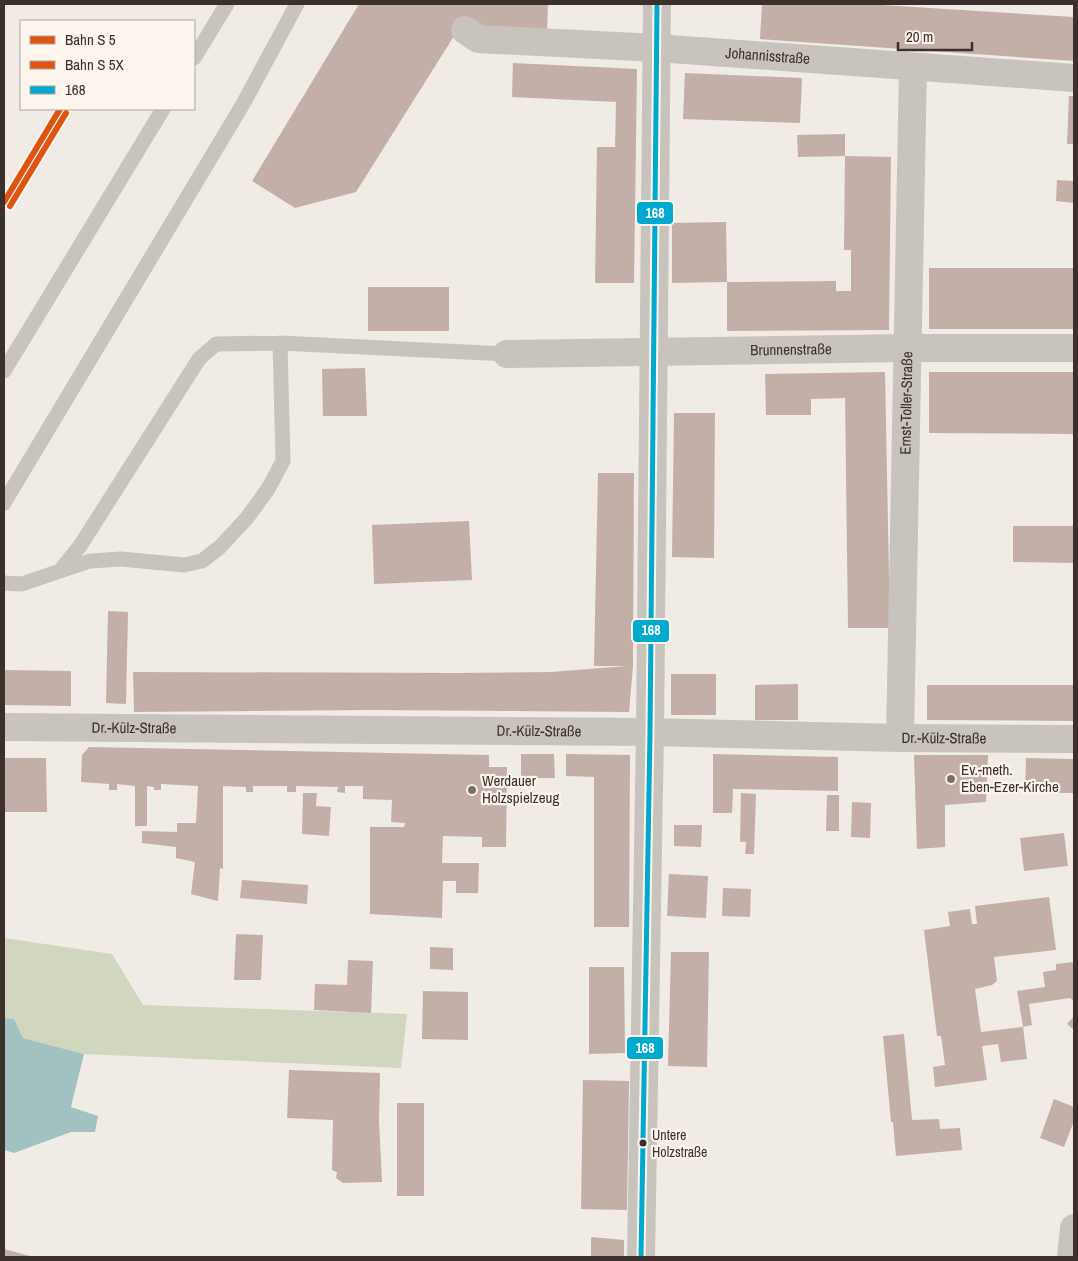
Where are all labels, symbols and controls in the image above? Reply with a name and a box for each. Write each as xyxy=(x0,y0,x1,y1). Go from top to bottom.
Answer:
legend xyxy=(20,20,195,110)
scale bar xyxy=(898,20,972,52)
text: 20 m xyxy=(906,26,933,47)
text: Bahn S 5 xyxy=(65,29,116,50)
street label: Johannisstraße xyxy=(725,42,811,69)
text: Bahn S 5X xyxy=(65,54,125,75)
text: 168 xyxy=(65,79,86,100)
line badge: 168 xyxy=(636,201,674,225)
text: 168 xyxy=(645,204,665,222)
street label: Brunnenstraße xyxy=(750,338,832,360)
street label: Ernst-Toller-Straße xyxy=(894,351,917,455)
line badge: 168 xyxy=(632,619,670,643)
text: 168 xyxy=(641,621,661,639)
street label: Dr.-Külz-Straße xyxy=(91,717,177,738)
street label: Dr.-Külz-Straße xyxy=(496,720,582,741)
street label: Dr.-Külz-Straße xyxy=(901,727,987,748)
place label: Ev.-meth. Eben-Ezer-Kirche xyxy=(961,759,1059,797)
place label: Werdauer Holzspielzeug xyxy=(482,770,559,808)
marker: Ev.-meth. Eben-Ezer-Kirche xyxy=(945,773,957,785)
marker: Werdauer Holzspielzeug xyxy=(466,784,478,796)
line badge: 168 xyxy=(626,1036,664,1060)
text: 168 xyxy=(635,1039,655,1057)
place label: Untere Holzstraße xyxy=(652,1126,708,1161)
marker: Untere Holzstraße xyxy=(638,1138,648,1148)

